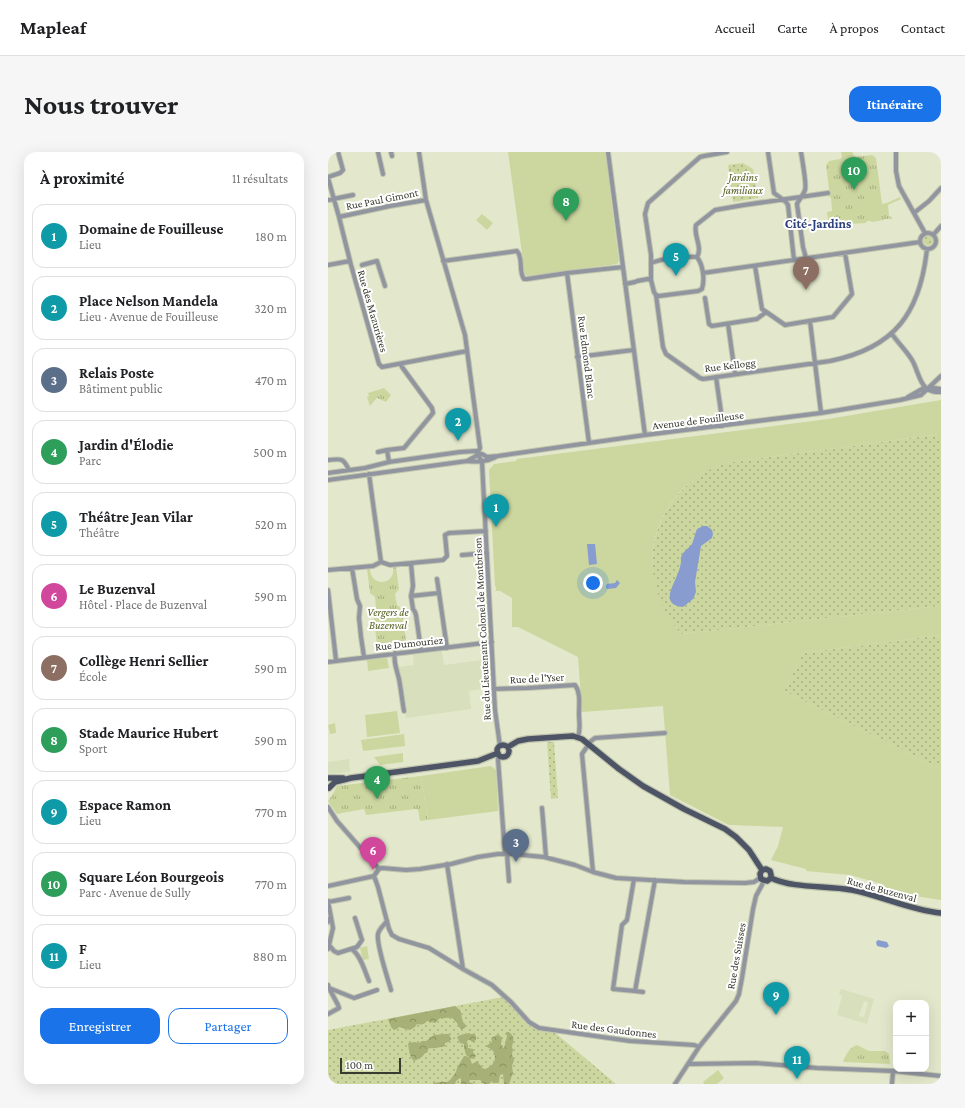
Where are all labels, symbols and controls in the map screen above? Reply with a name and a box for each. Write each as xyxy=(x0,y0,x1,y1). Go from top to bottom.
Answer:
text: Mapleaf xyxy=(20,17,86,38)
text: Accueil xyxy=(715,20,755,36)
text: Carte xyxy=(777,20,808,36)
text: À propos xyxy=(830,20,879,36)
text: Contact xyxy=(901,20,945,36)
button: Itinéraire xyxy=(849,86,941,122)
text: Nous trouver xyxy=(24,89,178,120)
pin: 10 xyxy=(841,157,867,190)
text: À proximité xyxy=(40,169,124,188)
text: 11 résultats xyxy=(232,171,288,186)
park label: Jardins familiaux xyxy=(721,171,763,197)
street label: Rue Paul Gimont xyxy=(345,186,420,212)
pin: 8 xyxy=(553,188,579,221)
district label: Cité-Jardins xyxy=(785,216,851,231)
text: Domaine de Fouilleuse xyxy=(79,221,223,237)
text: 1 xyxy=(52,229,56,244)
text: 180 m xyxy=(255,229,287,244)
text: Lieu xyxy=(79,237,102,252)
pin: 5 xyxy=(663,243,689,276)
pin: 7 xyxy=(793,257,819,290)
street label: Rue des Mazurières xyxy=(356,269,390,353)
text: Place Nelson Mandela xyxy=(79,293,218,309)
text: 2 xyxy=(51,301,57,316)
text: 320 m xyxy=(254,301,287,316)
text: Lieu · Avenue de Fouilleuse xyxy=(79,309,218,324)
street label: Rue Edmond Blanc xyxy=(576,315,598,399)
street label: Rue Kellogg xyxy=(704,356,757,375)
text: Relais Poste xyxy=(79,365,154,381)
text: 3 xyxy=(51,373,57,388)
text: 470 m xyxy=(255,373,287,388)
text: Bâtiment public xyxy=(79,381,162,396)
pin: 2 xyxy=(445,408,471,441)
street label: Avenue de Fouilleuse xyxy=(652,408,745,432)
text: Jardin d'Élodie xyxy=(79,437,173,453)
text: 4 xyxy=(50,445,58,460)
text: 500 m xyxy=(253,445,287,460)
text: Parc xyxy=(79,453,101,468)
pin: 1 xyxy=(483,494,509,527)
text: Théâtre Jean Vilar xyxy=(79,509,193,525)
text: 5 xyxy=(51,517,57,532)
text: 520 m xyxy=(255,517,287,532)
text: Théâtre xyxy=(79,525,119,540)
street label: Rue du Lieutenant Colonel de Montbrison xyxy=(471,537,493,721)
your location xyxy=(583,573,603,593)
text: Le Buzenval xyxy=(79,581,155,597)
text: 6 xyxy=(50,589,58,604)
text: 590 m xyxy=(254,589,287,604)
text: Hôtel · Place de Buzenval xyxy=(79,597,207,612)
park label: Vergers de Buzenval xyxy=(367,606,409,631)
street label: Rue Dumouriez xyxy=(374,633,444,653)
text: Collège Henri Sellier xyxy=(79,653,209,669)
text: 7 xyxy=(51,661,57,676)
text: 590 m xyxy=(254,661,287,676)
text: École xyxy=(79,669,107,684)
street label: Rue de l'Yser xyxy=(509,671,565,685)
text: Stade Maurice Hubert xyxy=(79,725,218,741)
text: 8 xyxy=(50,733,58,748)
text: 590 m xyxy=(254,733,287,748)
text: Sport xyxy=(79,741,107,756)
pin: 4 xyxy=(364,766,390,799)
text: Espace Ramon xyxy=(79,797,171,813)
text: 9 xyxy=(50,805,58,820)
text: 770 m xyxy=(255,805,287,820)
text: Lieu xyxy=(79,813,102,828)
pin: 3 xyxy=(503,829,529,862)
pin: 6 xyxy=(360,837,386,870)
text: Square Léon Bourgeois xyxy=(79,869,224,885)
street label: Rue de Buzenval xyxy=(846,874,918,904)
text: 10 xyxy=(48,877,60,892)
text: 770 m xyxy=(255,877,287,892)
text: Parc · Avenue de Sully xyxy=(79,885,191,900)
street label: Rue des Suisses xyxy=(724,922,748,990)
text: F xyxy=(79,941,87,957)
text: 11 xyxy=(49,949,59,964)
text: 880 m xyxy=(253,949,287,964)
text: Lieu xyxy=(79,957,102,972)
pin: 9 xyxy=(763,982,789,1015)
map controls xyxy=(893,1000,929,1072)
button: + xyxy=(893,1000,929,1036)
button: Enregistrer xyxy=(40,1008,160,1044)
button: Partager xyxy=(168,1008,288,1044)
street label: Rue des Gaudonnes xyxy=(571,1018,657,1040)
button: − xyxy=(893,1036,929,1072)
pin: 11 xyxy=(784,1046,810,1079)
scale bar xyxy=(340,1056,401,1075)
text: 100 m xyxy=(346,1059,373,1071)

